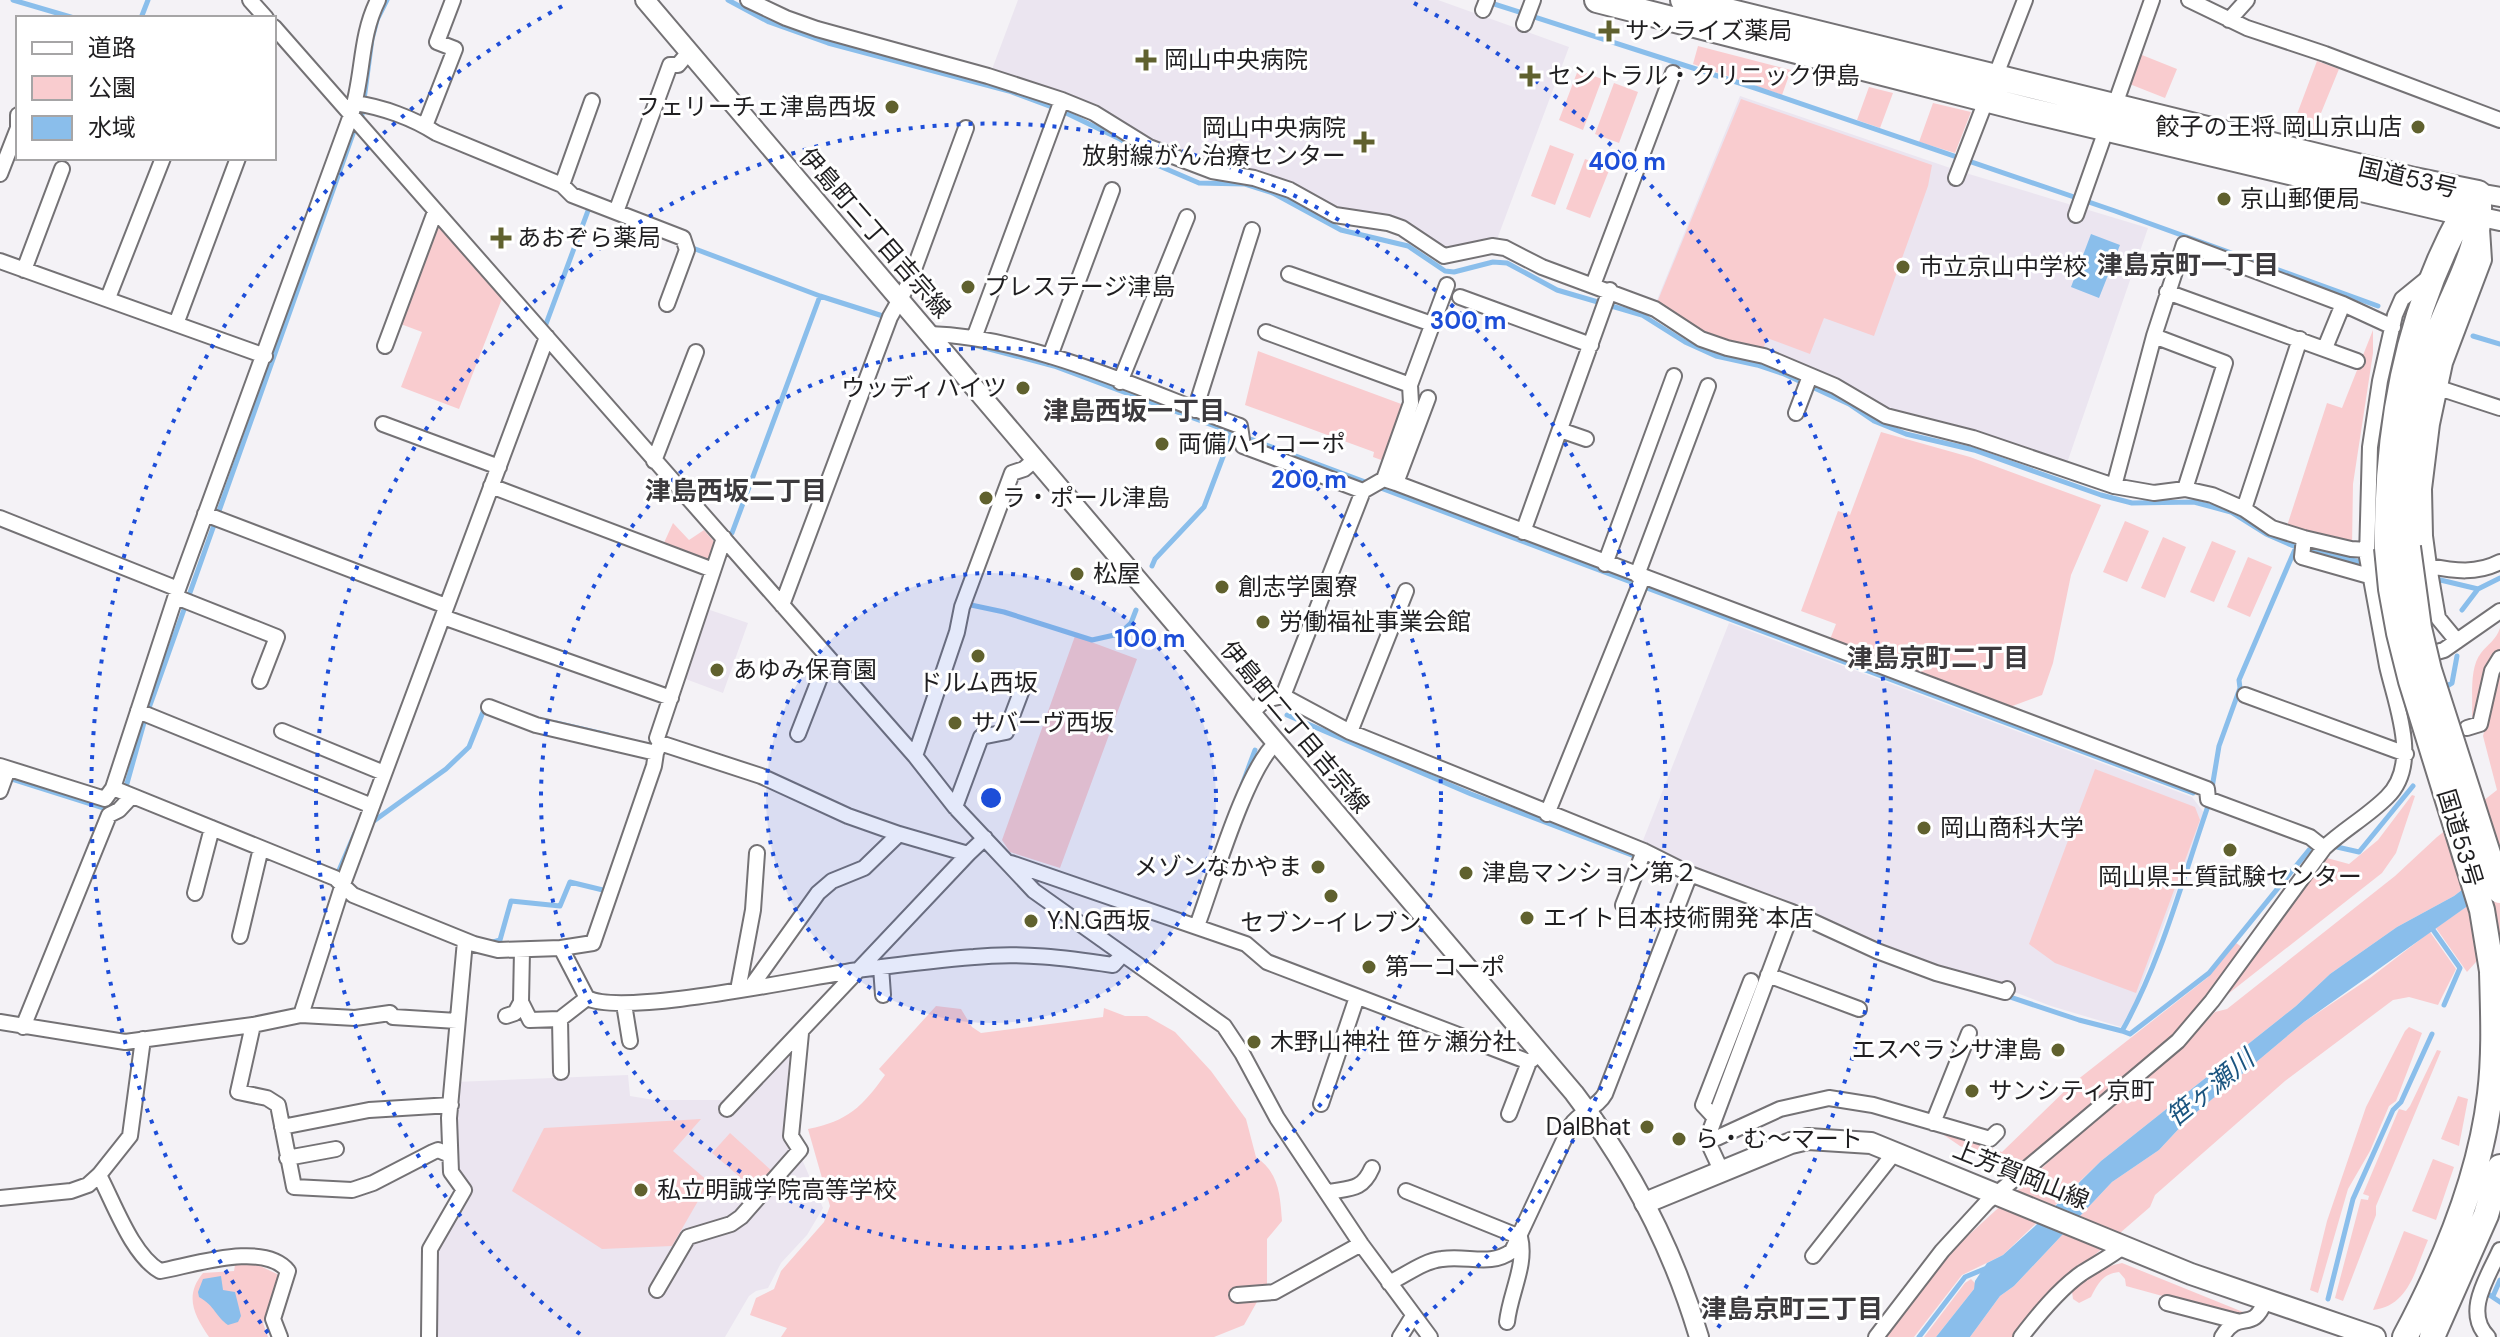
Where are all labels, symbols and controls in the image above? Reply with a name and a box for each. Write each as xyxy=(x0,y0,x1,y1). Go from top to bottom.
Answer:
place label: サンライズ薬局 xyxy=(1625,15,1792,46)
legend xyxy=(16,16,276,160)
marker: サンライズ薬局 xyxy=(1600,22,1618,40)
text: 道路 xyxy=(88,32,136,63)
place label: 岡山中央病院 xyxy=(1164,44,1308,75)
marker: 岡山中央病院 xyxy=(1135,49,1157,71)
place label: セントラル・クリニック伊島 xyxy=(1548,60,1860,91)
marker: セントラル・クリニック伊島 xyxy=(1519,65,1541,87)
text: 公園 xyxy=(88,72,136,103)
place label: フェリーチェ津島西坂 xyxy=(636,91,876,122)
marker: フェリーチェ津島西坂 xyxy=(883,98,901,116)
place label: 餃子の王将 岡山京山店 xyxy=(2156,111,2402,142)
text: 水域 xyxy=(88,112,136,143)
place label: 岡山中央病院 放射線がん治療センター xyxy=(1082,112,1346,171)
marker: 餃子の王将 岡山京山店 xyxy=(2409,118,2427,136)
marker: 岡山中央病院 放射線がん治療センター xyxy=(1353,131,1375,153)
street label: 伊島町二丁目吉宗線 xyxy=(793,141,958,324)
text: 400 m xyxy=(1588,146,1666,177)
street label: 国道53号 xyxy=(2356,151,2461,204)
place label: 京山郵便局 xyxy=(2240,183,2360,214)
marker: 京山郵便局 xyxy=(2215,190,2233,208)
place label: あおぞら薬局 xyxy=(517,222,661,253)
marker: あおぞら薬局 xyxy=(492,229,510,247)
district label: 津島京町一丁目 xyxy=(2097,248,2279,282)
place label: 市立京山中学校 xyxy=(1919,251,2087,282)
marker: 市立京山中学校 xyxy=(1894,258,1912,276)
place label: プレステージ津島 xyxy=(984,271,1176,302)
marker: プレステージ津島 xyxy=(959,278,977,296)
text: 300 m xyxy=(1430,305,1506,336)
place label: ウッディハイツ xyxy=(841,372,1007,403)
marker: ウッディハイツ xyxy=(1014,379,1032,397)
district label: 津島西坂一丁目 xyxy=(1043,394,1225,428)
place label: 両備ハイコーポ xyxy=(1178,428,1346,459)
marker: 両備ハイコーポ xyxy=(1153,435,1171,453)
text: 200 m xyxy=(1271,464,1347,495)
district label: 津島西坂二丁目 xyxy=(645,474,827,508)
place label: ラ・ポール津島 xyxy=(1002,482,1170,513)
marker: ラ・ポール津島 xyxy=(977,489,995,507)
place label: 松屋 xyxy=(1093,558,1141,589)
marker: 松屋 xyxy=(1068,565,1086,583)
place label: 創志学園寮 xyxy=(1238,571,1358,602)
marker: 創志学園寮 xyxy=(1213,578,1231,596)
place label: 労働福祉事業会館 xyxy=(1279,606,1471,637)
marker: 労働福祉事業会館 xyxy=(1254,613,1272,631)
text: 100 m xyxy=(1115,623,1185,654)
street label: 伊島町二丁目吉宗線 xyxy=(1214,634,1377,819)
district label: 津島京町二丁目 xyxy=(1847,641,2029,675)
marker: ドルム西坂 xyxy=(969,647,987,665)
place label: あゆみ保育園 xyxy=(733,654,877,685)
marker: あゆみ保育園 xyxy=(708,661,726,679)
place label: ドルム西坂 xyxy=(918,667,1038,698)
place label: サバーヴ西坂 xyxy=(971,707,1114,738)
marker: サバーヴ西坂 xyxy=(946,714,964,732)
centre of rings xyxy=(977,784,1005,812)
street label: 国道53号 xyxy=(2431,785,2490,891)
place label: 岡山商科大学 xyxy=(1940,812,2084,843)
marker: 岡山商科大学 xyxy=(1915,819,1933,837)
marker: 岡山県土質試験センター xyxy=(2221,841,2239,859)
place label: メゾンなかやま xyxy=(1134,851,1302,882)
place label: 津島マンション第２ xyxy=(1482,857,1698,888)
marker: メゾンなかやま xyxy=(1309,858,1327,876)
place label: 岡山県土質試験センター xyxy=(2098,861,2362,892)
marker: 津島マンション第２ xyxy=(1457,864,1475,882)
marker: セブン-イレブン xyxy=(1322,887,1340,905)
place label: エイト日本技術開発 本店 xyxy=(1543,902,1813,933)
place label: Y.N.G西坂 xyxy=(1047,905,1151,936)
place label: セブン-イレブン xyxy=(1241,907,1421,938)
marker: エイト日本技術開発 本店 xyxy=(1518,909,1536,927)
marker: Y.N.G西坂 xyxy=(1022,912,1040,930)
place label: 第一コーポ xyxy=(1385,951,1505,982)
marker: 第一コーポ xyxy=(1360,958,1378,976)
place label: 木野山神社 笹ヶ瀬分社 xyxy=(1270,1026,1516,1057)
marker: 木野山神社 笹ヶ瀬分社 xyxy=(1245,1033,1263,1051)
place label: エスペランサ津島 xyxy=(1852,1034,2042,1065)
water label: 笹ヶ瀬川 xyxy=(2159,1040,2263,1134)
marker: エスペランサ津島 xyxy=(2049,1041,2067,1059)
place label: サンシティ京町 xyxy=(1988,1075,2155,1106)
marker: サンシティ京町 xyxy=(1963,1082,1981,1100)
place label: DalBhat xyxy=(1546,1111,1631,1142)
marker: DalBhat xyxy=(1638,1118,1656,1136)
place label: ら・む〜マート xyxy=(1695,1123,1863,1154)
marker: ら・む〜マート xyxy=(1670,1130,1688,1148)
street label: 上芳賀岡山線 xyxy=(1949,1133,2094,1216)
place label: 私立明誠学院高等学校 xyxy=(657,1174,897,1205)
marker: 私立明誠学院高等学校 xyxy=(632,1181,650,1199)
district label: 津島京町三丁目 xyxy=(1701,1292,1883,1326)

